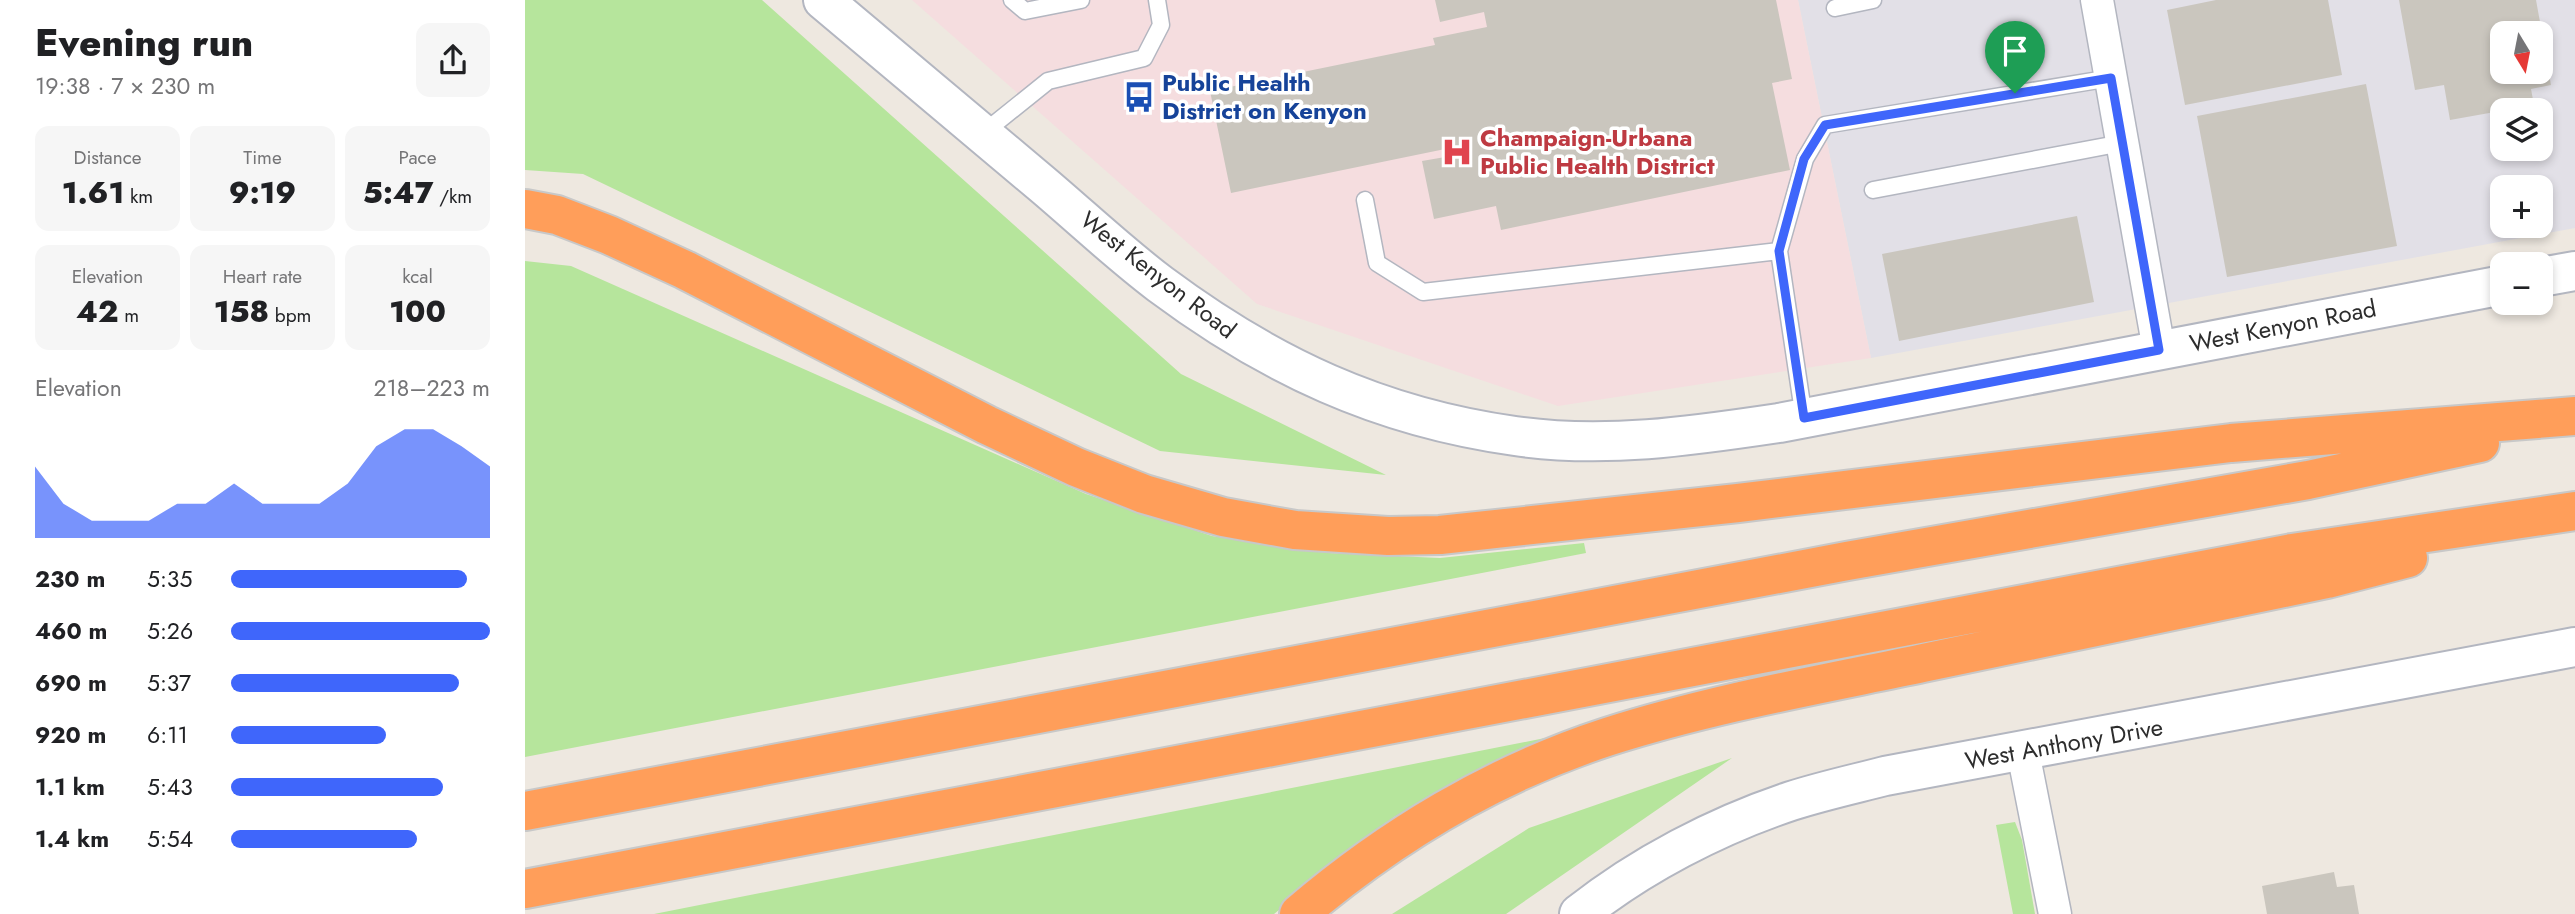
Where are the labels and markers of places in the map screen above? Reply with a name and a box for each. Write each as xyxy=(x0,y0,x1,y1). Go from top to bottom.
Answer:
pin xyxy=(1985,21,2045,93)
place label: Public Health District on Kenyon xyxy=(1162,65,1367,128)
bus stop icon: Public Health District on Kenyon xyxy=(1122,80,1156,114)
place label: Champaign-Urbana Public Health District xyxy=(1480,120,1715,183)
hospital icon: Champaign-Urbana Public Health District xyxy=(1440,135,1474,169)

